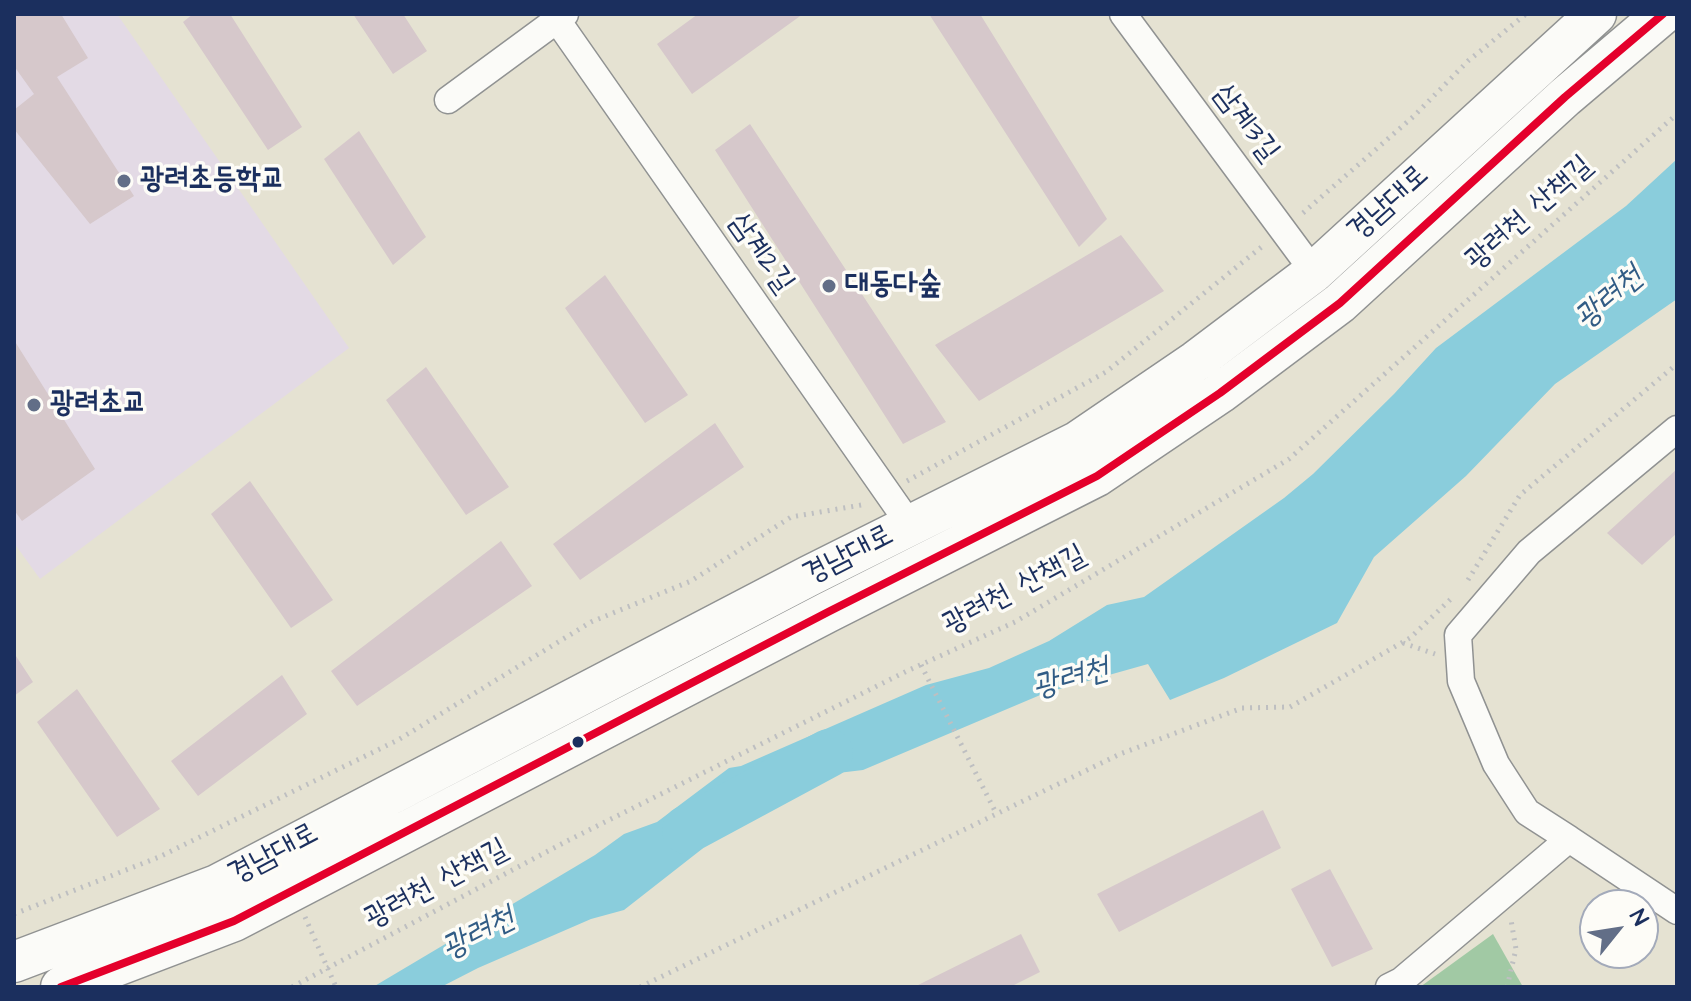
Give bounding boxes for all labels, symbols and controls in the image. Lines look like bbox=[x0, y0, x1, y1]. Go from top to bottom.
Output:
street label: 삼계3길 bbox=[1204, 78, 1286, 170]
street label: 광려천 산책길 bbox=[1459, 149, 1601, 279]
street label: 경남대로 bbox=[1341, 158, 1437, 250]
place label: 광려초등학교 bbox=[140, 163, 285, 199]
marker: 광려초등학교 bbox=[115, 172, 133, 190]
street label: 삼계2길 bbox=[720, 207, 800, 301]
water label: 광려천 bbox=[1568, 259, 1652, 339]
place label: 대동다숲 bbox=[845, 268, 942, 304]
marker: 대동다숲 bbox=[820, 277, 838, 295]
place label: 광려초교 bbox=[50, 387, 147, 423]
marker: 광려초교 bbox=[25, 396, 43, 414]
street label: 경남대로 bbox=[798, 518, 900, 594]
street label: 광려천 산책길 bbox=[937, 538, 1093, 644]
water label: 광려천 bbox=[1029, 651, 1113, 709]
unlabelled marker bbox=[570, 734, 586, 750]
street label: 경남대로 bbox=[223, 816, 325, 894]
street label: 광려천 산책길 bbox=[359, 832, 515, 938]
north arrow bbox=[1579, 889, 1659, 969]
water label: 광려천 bbox=[436, 900, 522, 970]
text: N bbox=[1622, 904, 1655, 931]

